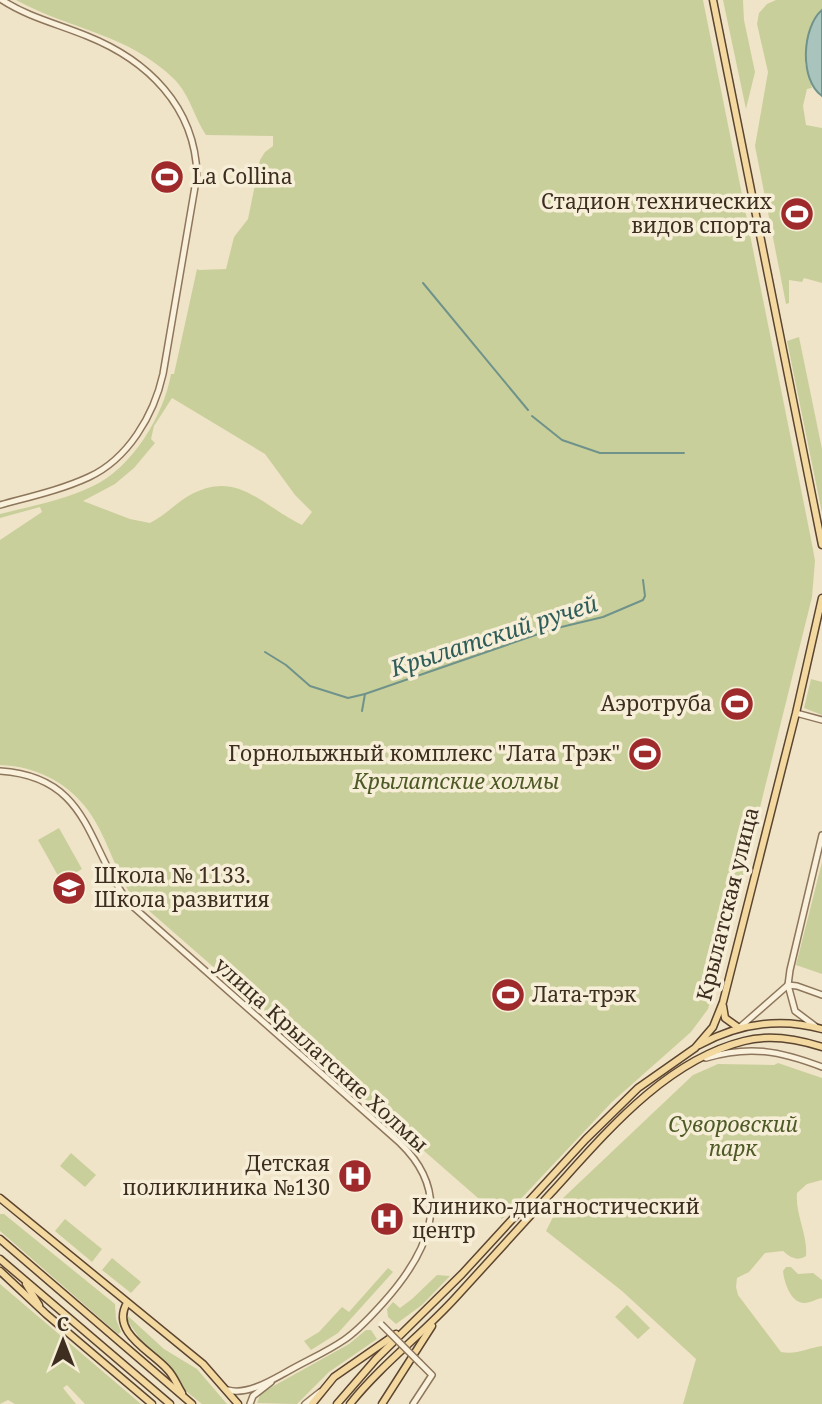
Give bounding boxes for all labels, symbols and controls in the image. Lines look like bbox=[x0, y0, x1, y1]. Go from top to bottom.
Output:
sports icon: La Collina bbox=[148, 158, 186, 196]
place label: La Collina bbox=[192, 162, 293, 190]
place label: Стадион технических видов спорта bbox=[541, 187, 773, 239]
sports icon: Стадион технических видов спорта bbox=[778, 195, 816, 233]
water label: Крылатский ручей bbox=[385, 586, 602, 684]
sports icon: Аэротруба bbox=[718, 685, 756, 723]
place label: Аэротруба bbox=[601, 689, 712, 717]
sports icon: Горнолыжный комплекс "Лата Трэк" bbox=[626, 735, 664, 773]
place label: Горнолыжный комплекс "Лата Трэк" bbox=[228, 739, 620, 767]
park label: Крылатские холмы bbox=[352, 767, 559, 795]
street label: Крылатская улица bbox=[689, 804, 765, 1003]
place label: Школа № 1133. Школа развития bbox=[94, 861, 270, 913]
school or university icon: Школа № 1133. Школа развития bbox=[50, 869, 88, 907]
street label: улица Крылатские Холмы bbox=[209, 951, 435, 1158]
sports icon: Лата-трэк bbox=[489, 976, 527, 1014]
place label: Лата-трэк bbox=[532, 980, 637, 1008]
park label: Суворовский парк bbox=[668, 1110, 799, 1162]
place label: Детская поликлиника №130 bbox=[123, 1149, 330, 1201]
hospital icon: Детская поликлиника №130 bbox=[336, 1157, 374, 1195]
place label: Клинико-диагностический центр bbox=[412, 1192, 700, 1244]
hospital icon: Клинико-диагностический центр bbox=[368, 1200, 406, 1238]
north arrow bbox=[28, 1306, 98, 1376]
text: С bbox=[57, 1311, 69, 1337]

